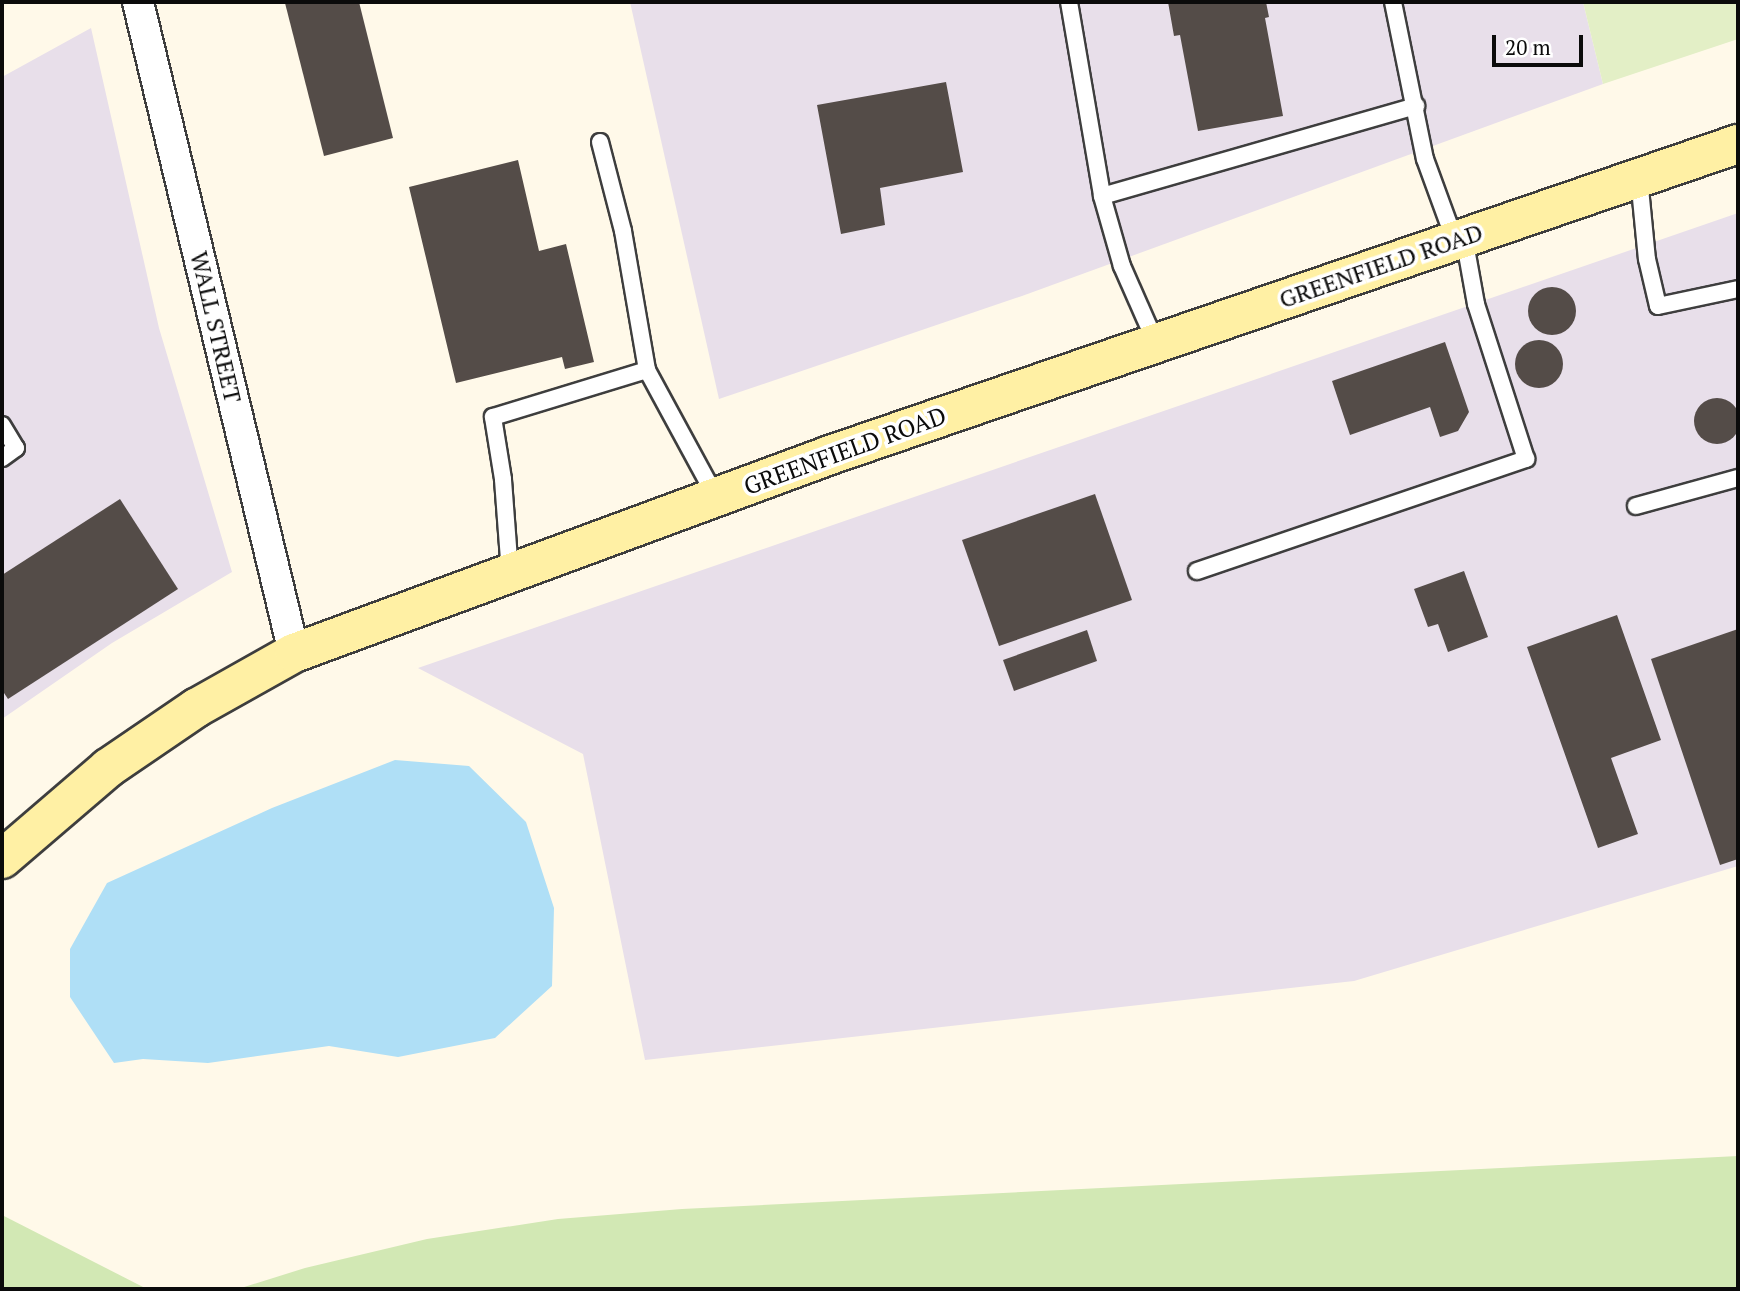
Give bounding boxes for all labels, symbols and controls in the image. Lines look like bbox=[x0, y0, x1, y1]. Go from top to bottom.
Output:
scale bar bbox=[1495, 21, 1586, 65]
text: 20 m bbox=[1505, 33, 1551, 61]
street label: GREENFIELD ROAD bbox=[1276, 218, 1486, 314]
street label: WALL STREET bbox=[185, 248, 247, 406]
street label: GREENFIELD ROAD bbox=[740, 401, 950, 501]

